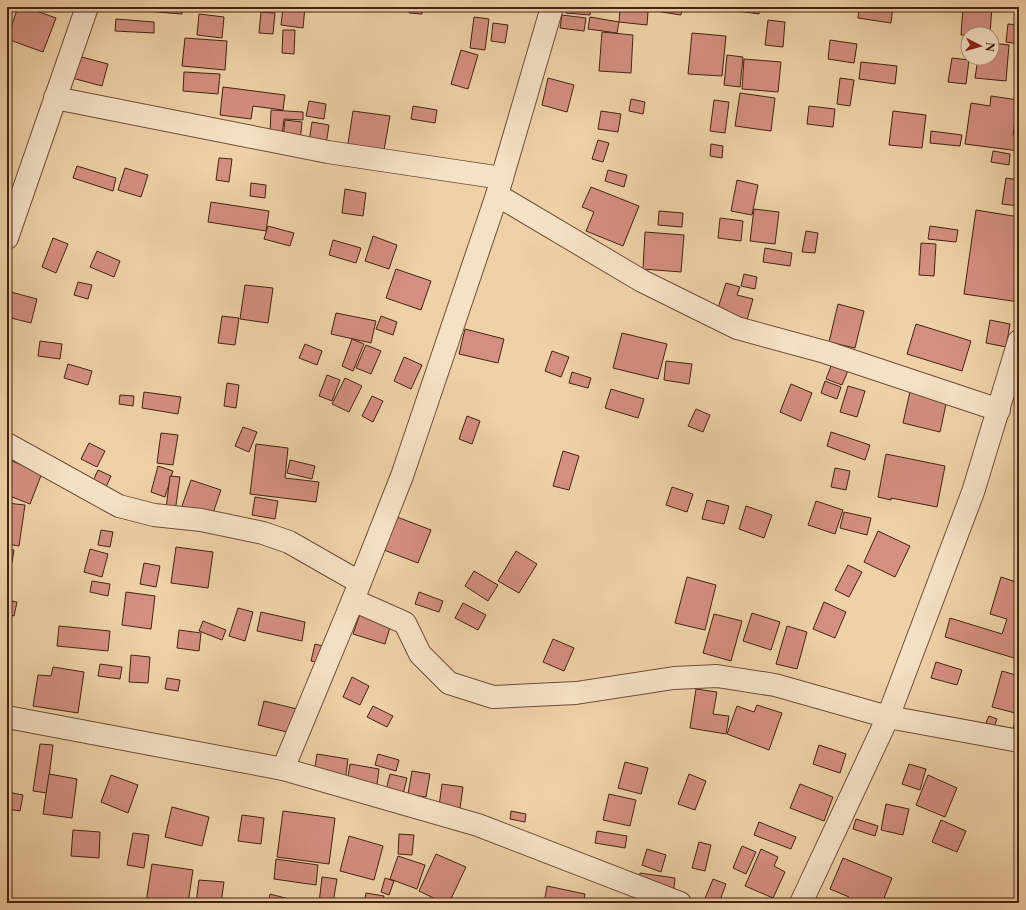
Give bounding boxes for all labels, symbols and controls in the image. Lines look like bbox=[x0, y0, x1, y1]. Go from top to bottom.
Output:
north arrow bbox=[960, 26, 1000, 66]
text: N bbox=[982, 42, 997, 53]

